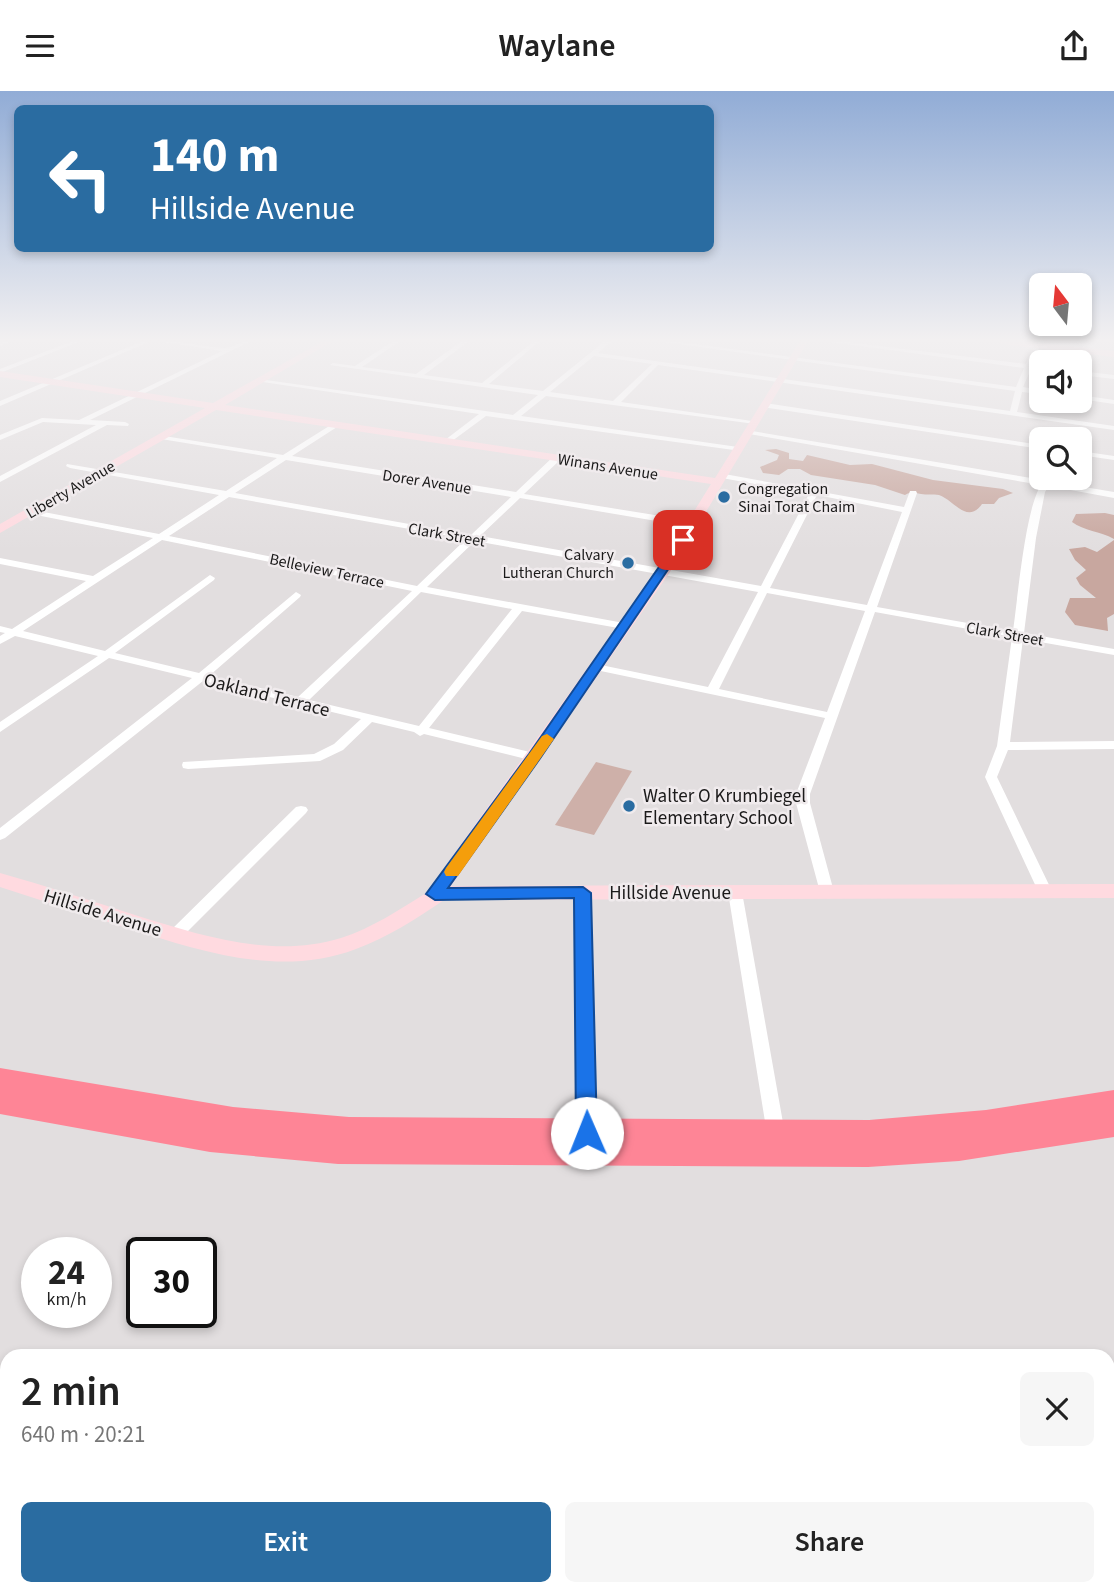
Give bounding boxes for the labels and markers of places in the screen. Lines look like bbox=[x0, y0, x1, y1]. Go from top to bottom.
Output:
place label: Congregation Sinai Torat Chaim bbox=[738, 478, 855, 518]
marker: Congregation Sinai Torat Chaim bbox=[716, 489, 732, 505]
pin bbox=[653, 510, 713, 570]
place label: Calvary Lutheran Church bbox=[503, 544, 615, 584]
marker: Calvary Lutheran Church bbox=[620, 555, 636, 571]
place label: Walter O Krumbiegel Elementary School bbox=[643, 783, 806, 832]
marker: Walter O Krumbiegel Elementary School bbox=[621, 798, 637, 814]

